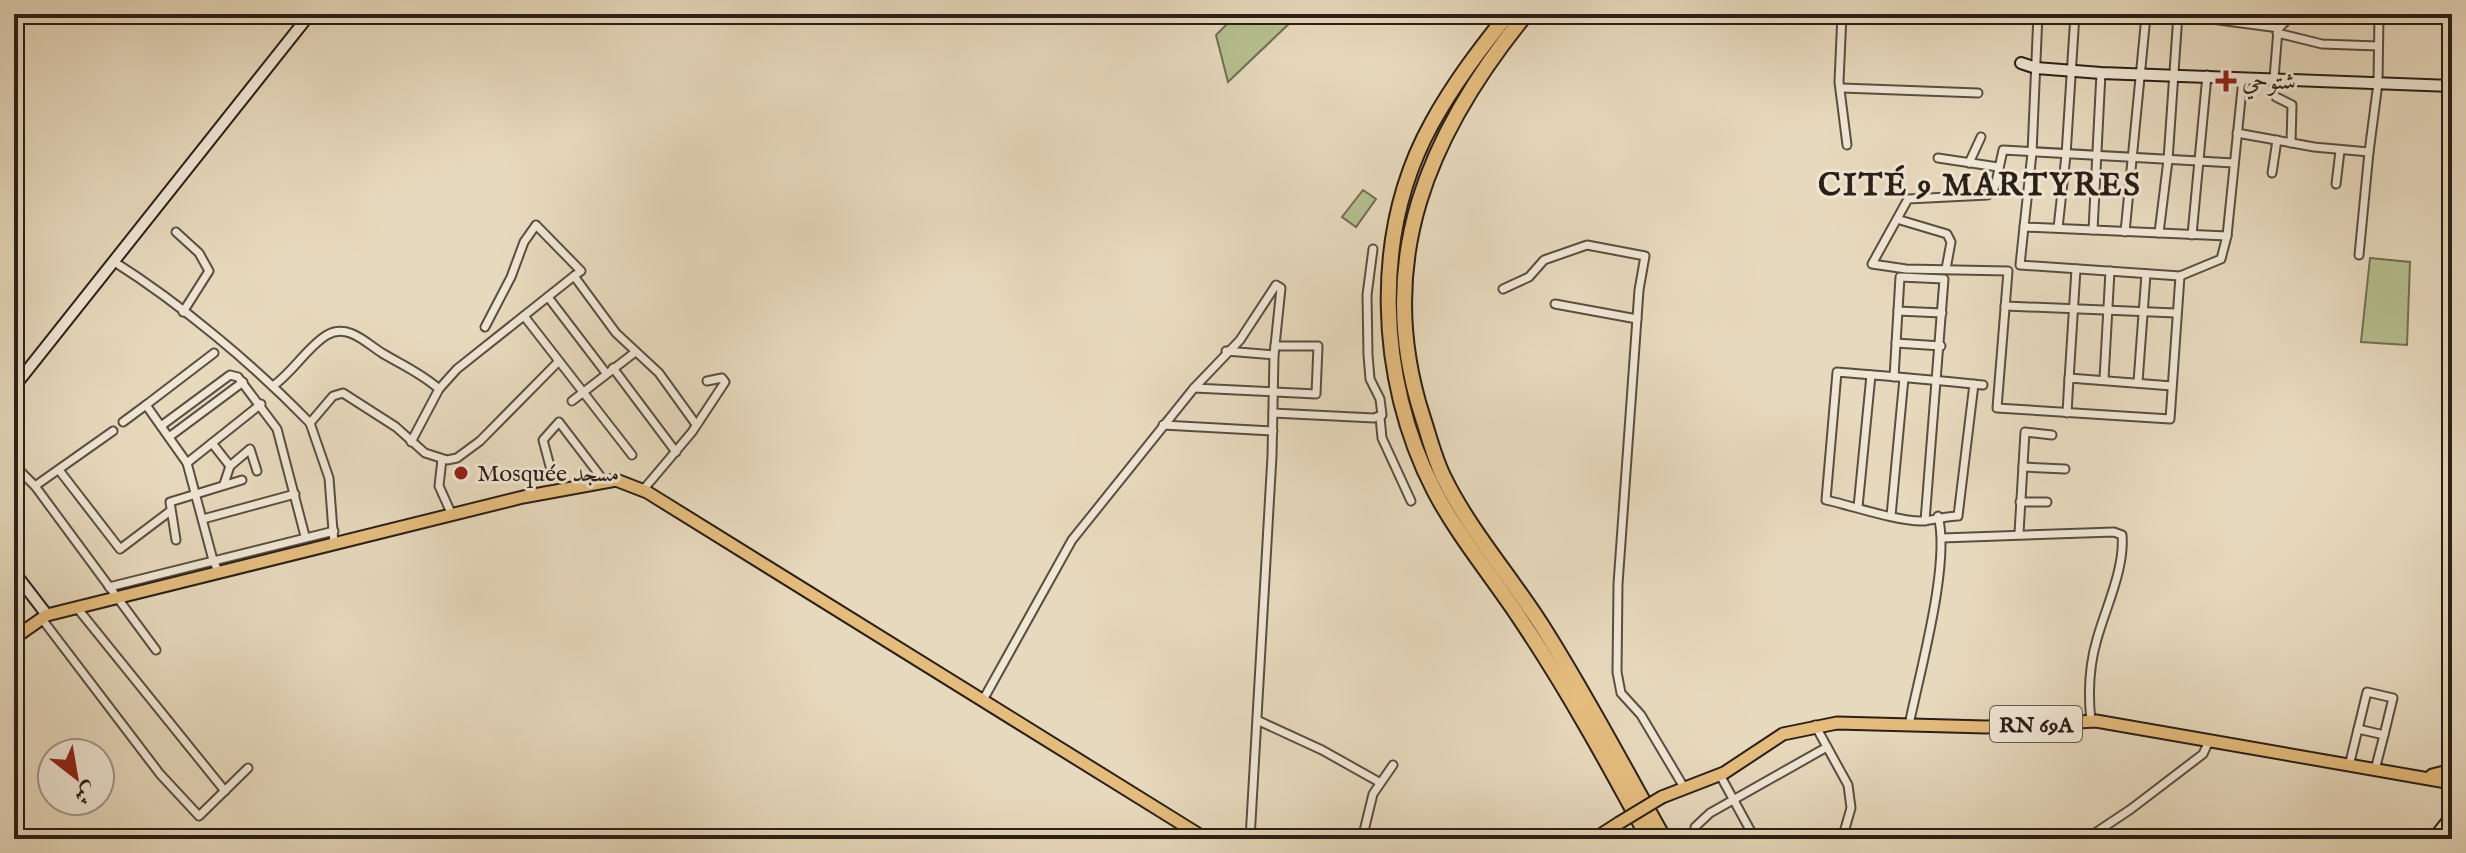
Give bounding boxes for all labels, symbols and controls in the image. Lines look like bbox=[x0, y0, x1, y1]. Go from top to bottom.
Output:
place label: شتوحي bbox=[2242, 67, 2296, 100]
marker: شتوحي bbox=[2217, 72, 2235, 90]
district label: CITÉ 9 MARTYRES bbox=[1818, 164, 2142, 207]
place label: Mosquée مسجد bbox=[477, 459, 619, 490]
marker: Mosquée مسجد bbox=[452, 464, 470, 482]
road number: RN 69A bbox=[1990, 706, 2082, 742]
north arrow bbox=[36, 737, 116, 817]
text: ش bbox=[69, 775, 102, 810]

